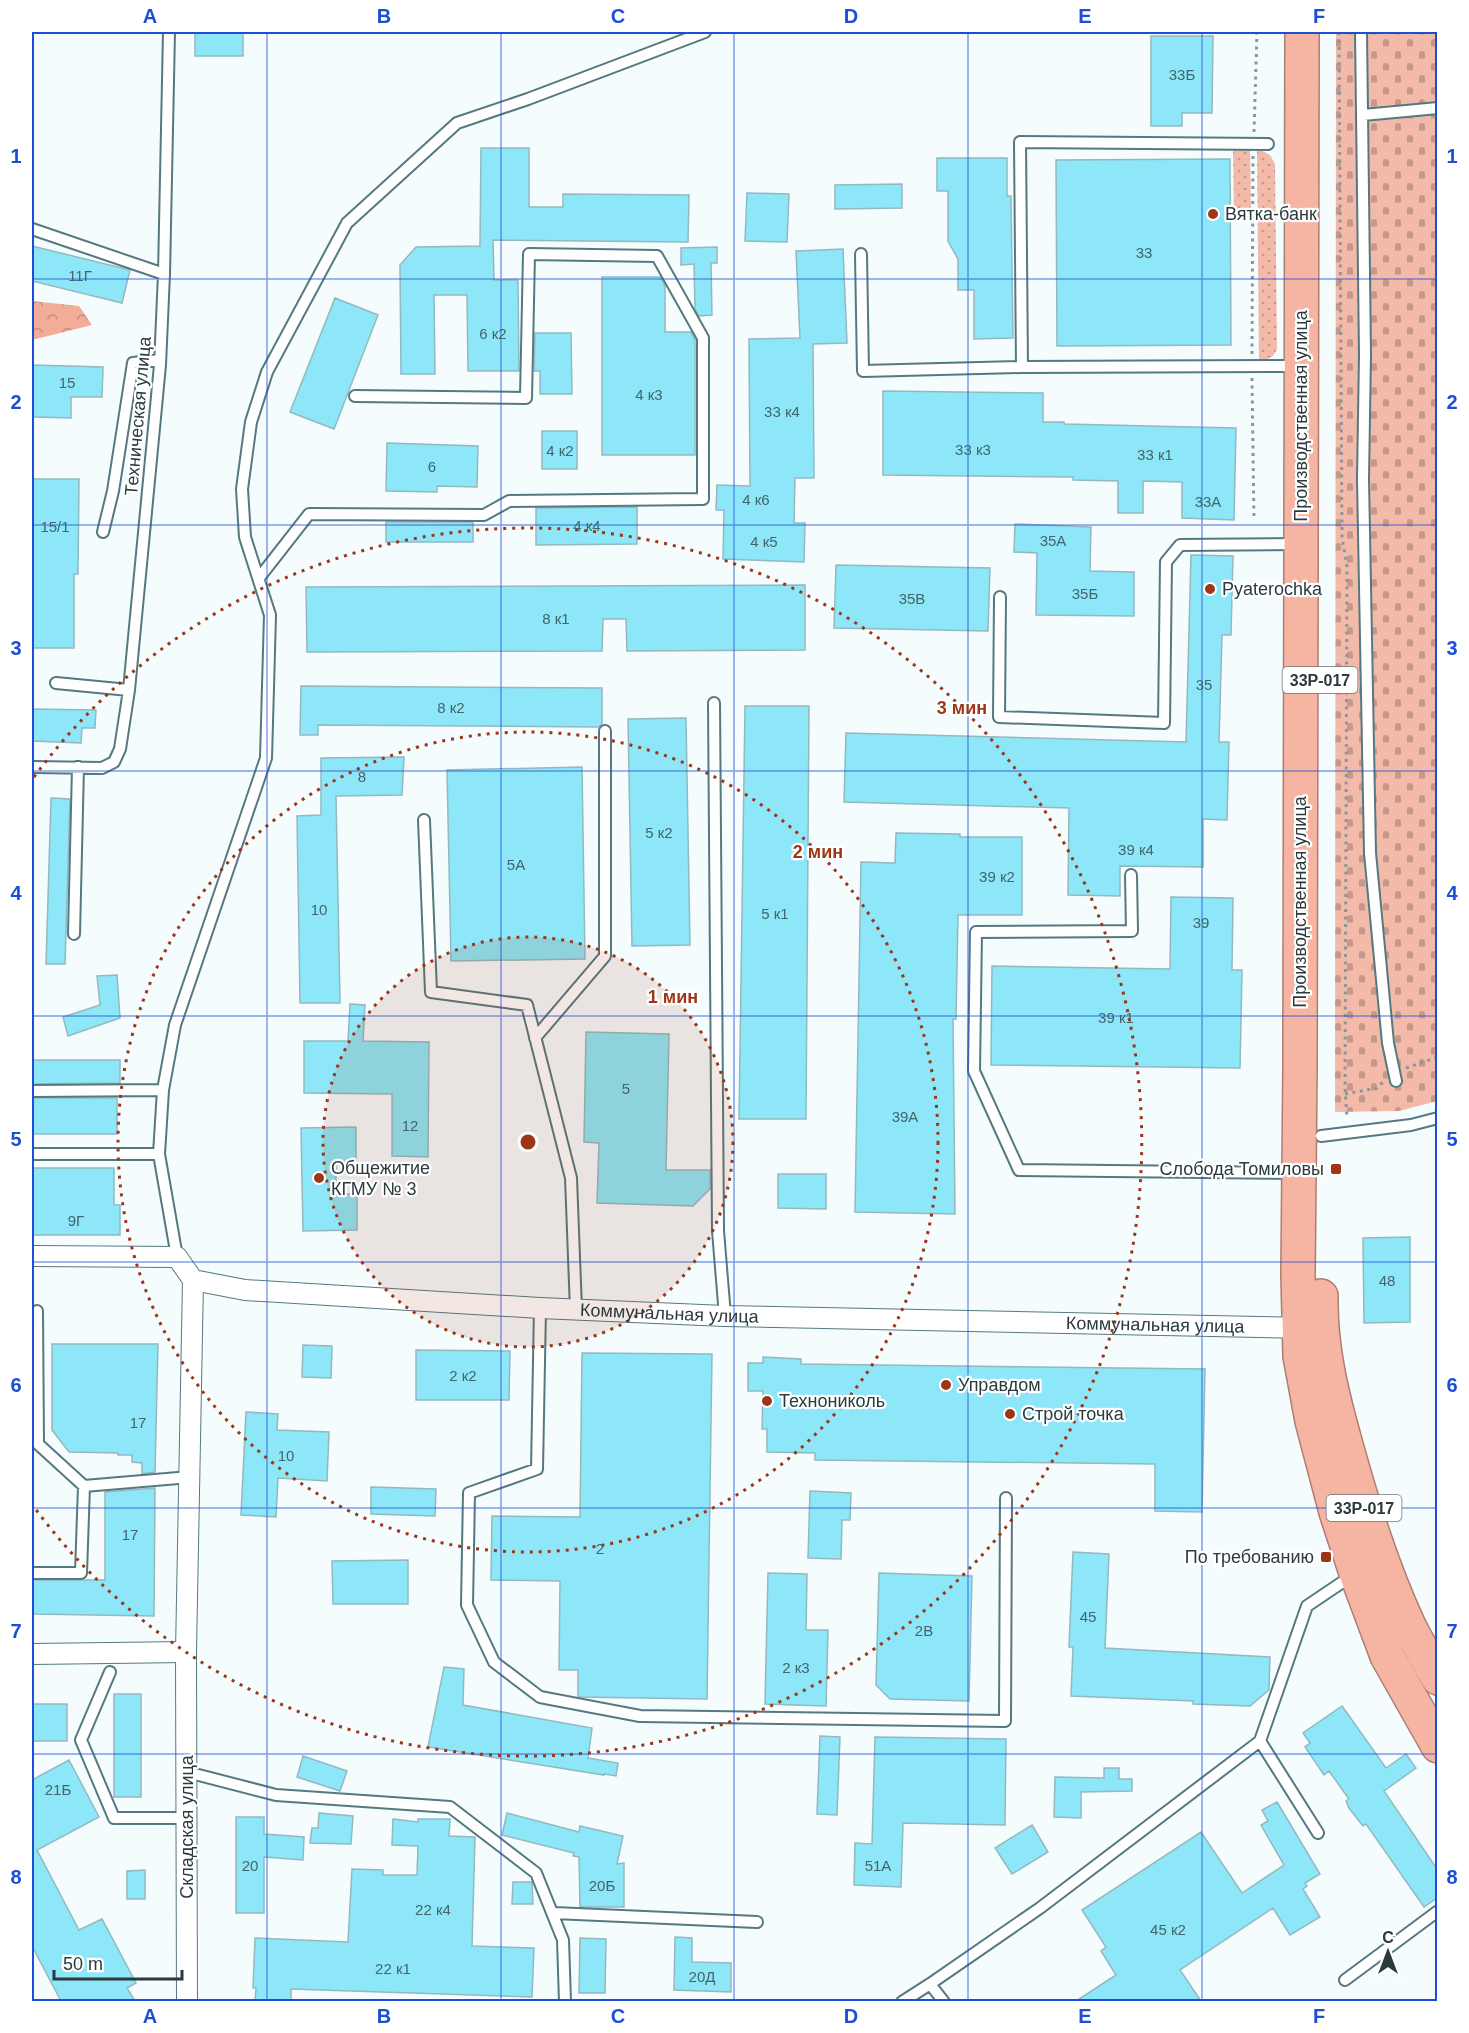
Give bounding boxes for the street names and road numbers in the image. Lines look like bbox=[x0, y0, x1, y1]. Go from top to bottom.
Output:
street label: Производственная улица bbox=[1291, 309, 1311, 522]
street label: Техническая улица bbox=[121, 335, 155, 496]
road number: 33Р-017 bbox=[1282, 667, 1358, 693]
street label: Производственная улица bbox=[1290, 795, 1310, 1008]
street label: Коммунальная улица bbox=[580, 1300, 760, 1327]
street label: Коммунальная улица bbox=[1066, 1313, 1246, 1337]
road number: 33Р-017 bbox=[1326, 1495, 1402, 1521]
street label: Складская улица bbox=[177, 1754, 197, 1899]

